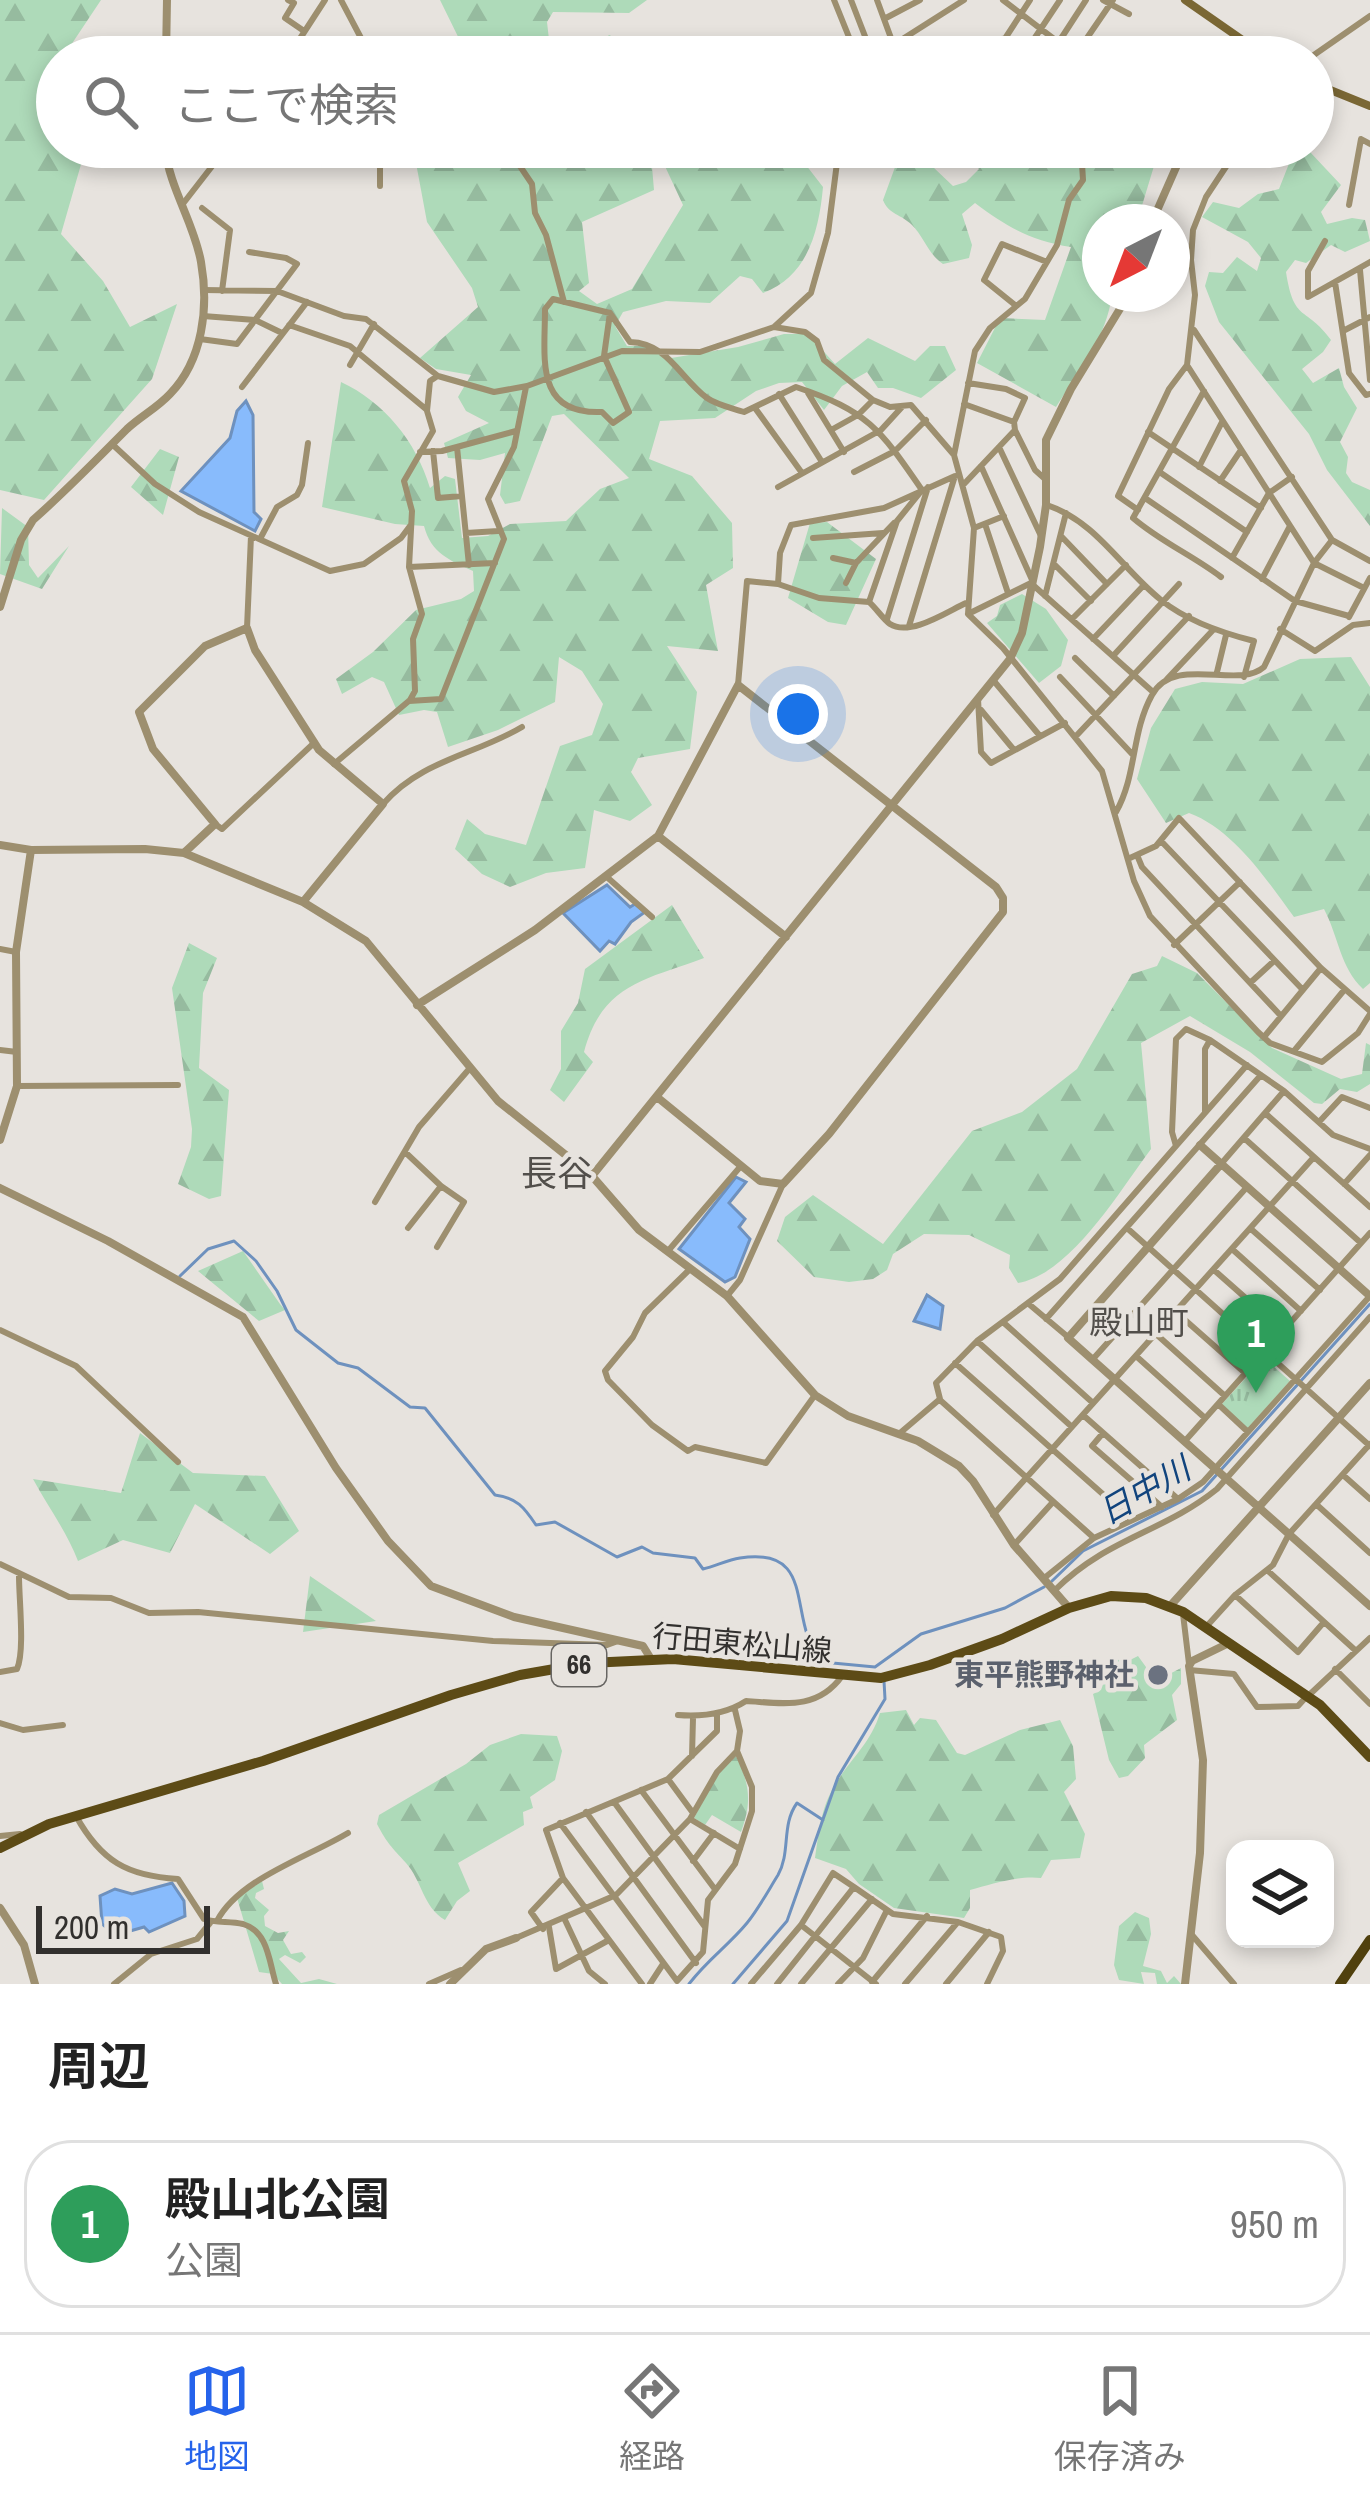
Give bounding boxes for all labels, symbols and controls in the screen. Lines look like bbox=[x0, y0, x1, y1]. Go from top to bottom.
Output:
search box bbox=[36, 36, 1334, 168]
icon: search bbox=[78, 69, 144, 135]
text: ここで検索 bbox=[174, 74, 399, 135]
north arrow bbox=[1082, 204, 1190, 312]
your location bbox=[768, 684, 828, 744]
district label: 長谷 bbox=[521, 1149, 593, 1197]
pin: 1 bbox=[1217, 1294, 1295, 1393]
district label: 殿山町 bbox=[1090, 1300, 1189, 1344]
water label: 日中川 bbox=[1090, 1445, 1200, 1534]
street label: 行田東松山線 bbox=[651, 1615, 833, 1671]
road number: 66 bbox=[552, 1644, 606, 1686]
place label: 東平熊野神社 bbox=[954, 1654, 1134, 1694]
marker: 東平熊野神社 bbox=[1145, 1662, 1171, 1688]
map controls bbox=[1226, 1840, 1334, 1948]
button: layers bbox=[1226, 1840, 1334, 1948]
scale bar bbox=[36, 1900, 210, 1953]
text: 200 m bbox=[54, 1905, 129, 1949]
text: 周辺 bbox=[48, 2031, 150, 2100]
text: 殿山北公園 bbox=[165, 2168, 390, 2229]
text: 1 bbox=[81, 2198, 99, 2250]
text: 950 m bbox=[1230, 2198, 1319, 2250]
text: 公園 bbox=[165, 2234, 243, 2286]
tab: 地図 bbox=[184, 2358, 250, 2478]
tab: 経路 bbox=[619, 2358, 685, 2478]
tab: 保存済み bbox=[1054, 2358, 1186, 2478]

